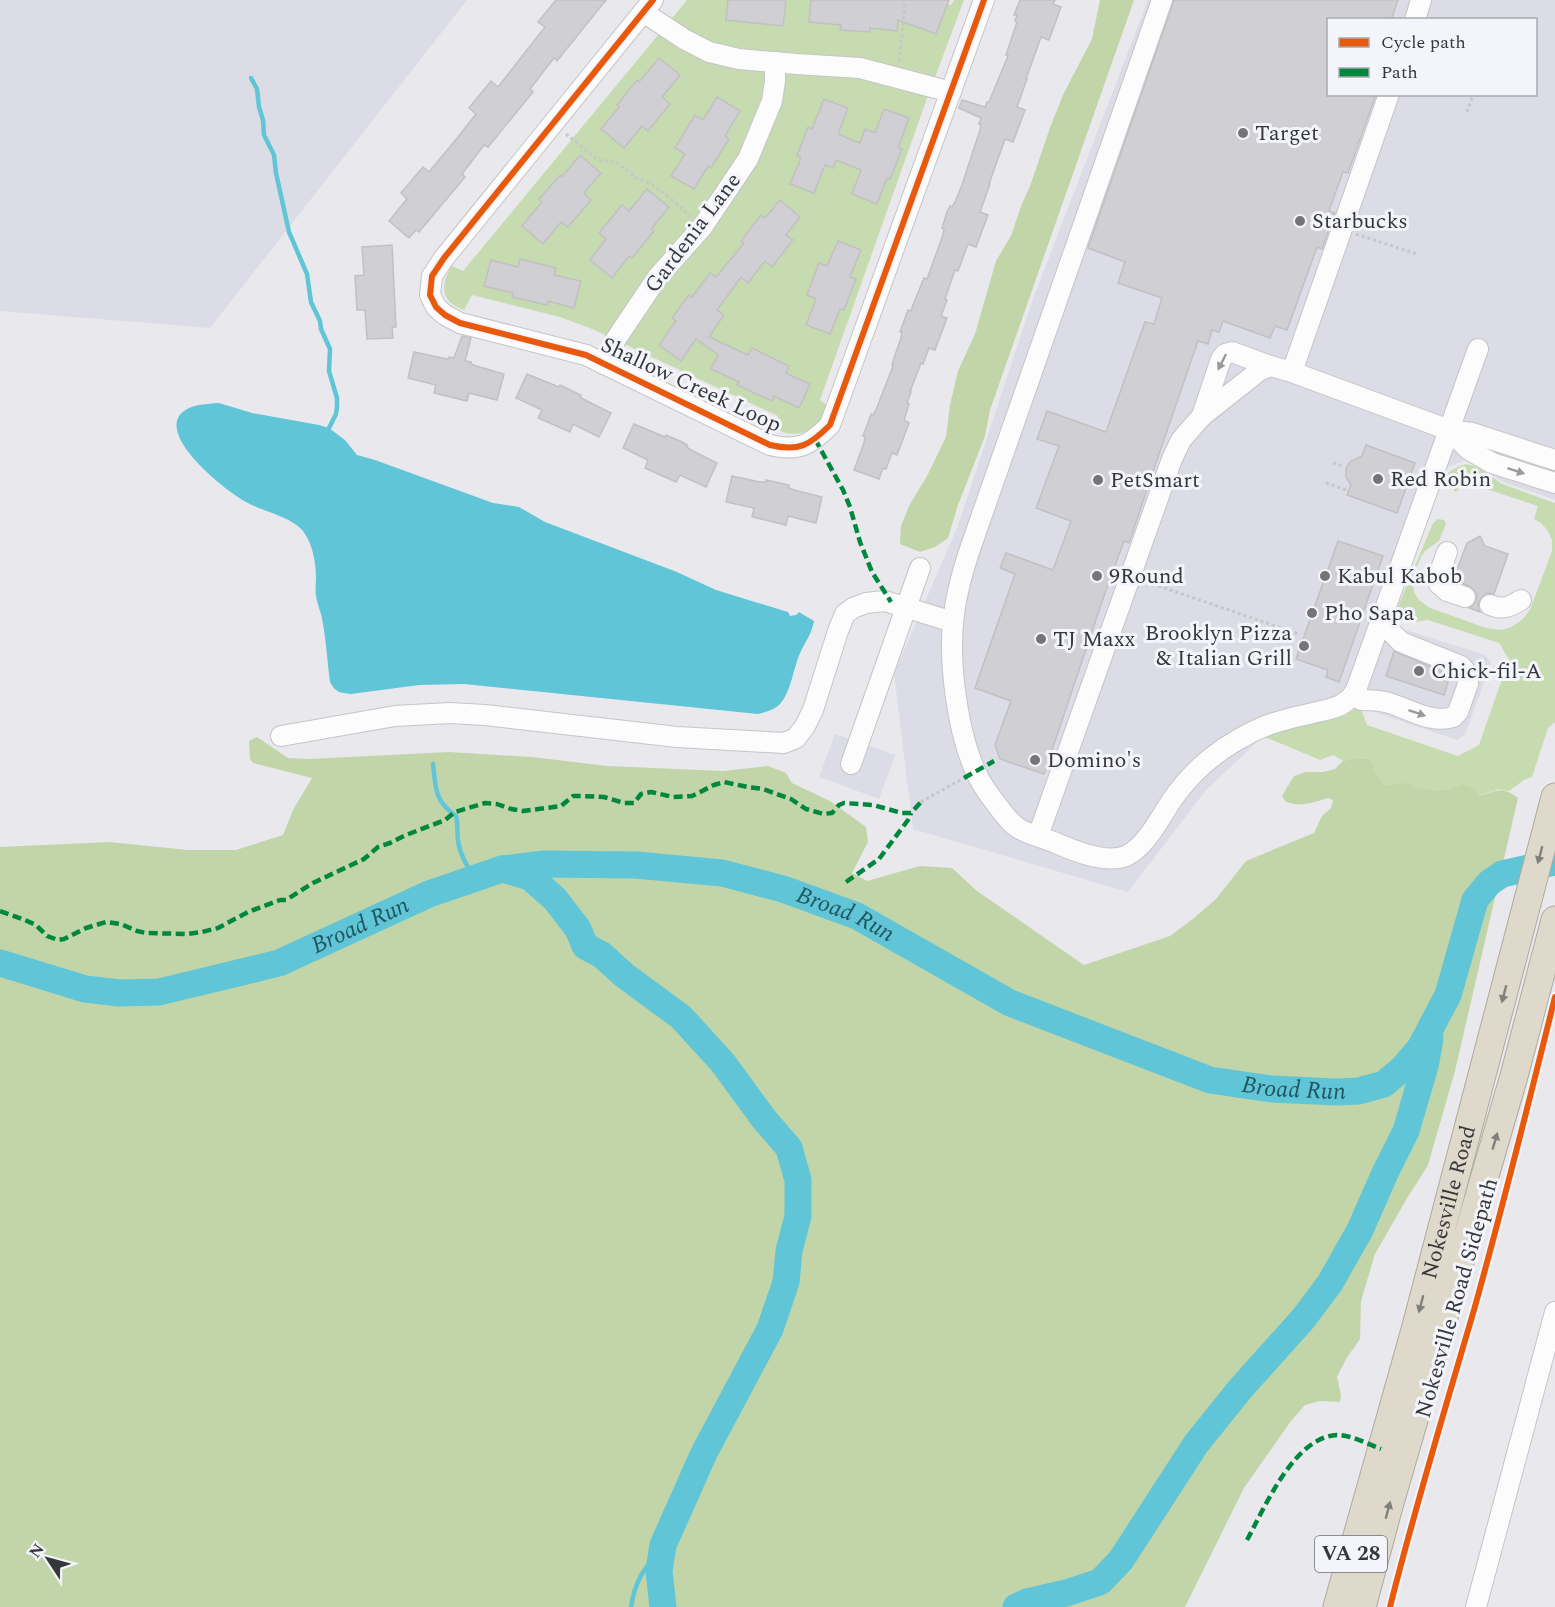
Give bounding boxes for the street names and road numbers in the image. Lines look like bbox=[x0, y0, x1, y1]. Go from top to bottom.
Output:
street label: Gardenia Lane bbox=[637, 166, 749, 300]
street label: Shallow Creek Loop bbox=[595, 329, 787, 441]
street label: Nokesville Road bbox=[1413, 1122, 1485, 1283]
street label: Nokesville Road Sidepath bbox=[1407, 1174, 1507, 1422]
road number: VA 28 bbox=[1315, 1536, 1387, 1572]

